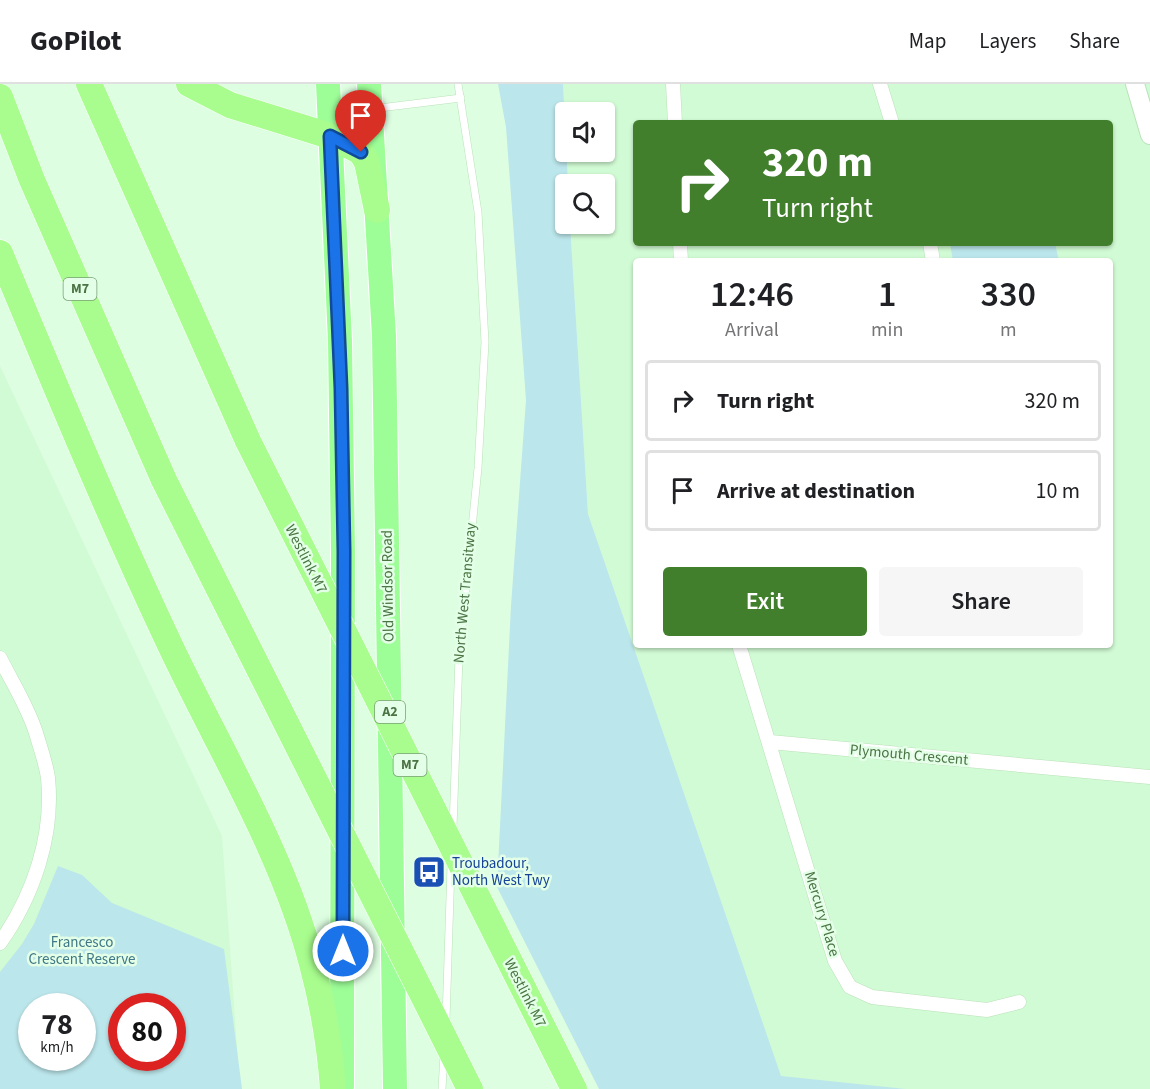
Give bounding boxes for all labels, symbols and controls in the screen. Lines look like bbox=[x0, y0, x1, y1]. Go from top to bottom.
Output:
text: GoPilot bbox=[30, 21, 121, 61]
text: Map bbox=[909, 26, 946, 56]
text: Layers bbox=[979, 26, 1036, 56]
text: Share bbox=[1069, 26, 1120, 56]
pin bbox=[335, 90, 386, 152]
icon: arrive bbox=[344, 99, 377, 132]
map controls bbox=[555, 102, 615, 234]
button: sound bbox=[555, 102, 615, 162]
text: 320 m bbox=[762, 133, 873, 193]
icon: right bbox=[663, 144, 741, 222]
button: search bbox=[555, 174, 615, 234]
text: Turn right bbox=[762, 189, 873, 228]
text: 12:46 bbox=[710, 269, 794, 320]
text: 1 bbox=[878, 269, 896, 320]
text: 330 bbox=[980, 269, 1036, 320]
road number: M7 bbox=[64, 278, 97, 300]
text: Arrival bbox=[725, 316, 779, 344]
text: min bbox=[871, 316, 903, 344]
text: m bbox=[1000, 316, 1016, 344]
icon: right bbox=[666, 384, 699, 417]
text: Turn right bbox=[717, 385, 814, 417]
text: 320 m bbox=[1025, 385, 1080, 417]
icon: arrive bbox=[666, 474, 699, 507]
text: Arrive at destination bbox=[717, 475, 915, 507]
text: 10 m bbox=[1035, 475, 1080, 507]
street label: Westlink M7 bbox=[280, 521, 332, 597]
street label: North West Transitway bbox=[448, 522, 482, 664]
street label: Old Windsor Road bbox=[377, 530, 399, 642]
button: Exit bbox=[663, 567, 867, 636]
button: Share bbox=[879, 567, 1083, 636]
road number: A2 bbox=[375, 701, 405, 723]
street label: Plymouth Crescent bbox=[849, 739, 969, 771]
road number: M7 bbox=[394, 754, 426, 776]
place label: Troubadour, North West Twy bbox=[452, 853, 550, 891]
bus stop icon: Troubadour, North West Twy bbox=[411, 854, 447, 890]
street label: Mercury Place bbox=[799, 869, 845, 959]
position arrow bbox=[311, 919, 375, 983]
park label: Francesco Crescent Reserve bbox=[28, 932, 136, 970]
street label: Westlink M7 bbox=[499, 955, 551, 1031]
speed limit sign: 80 bbox=[108, 993, 186, 1071]
text: 78 bbox=[41, 1003, 73, 1046]
text: km/h bbox=[40, 1037, 74, 1058]

